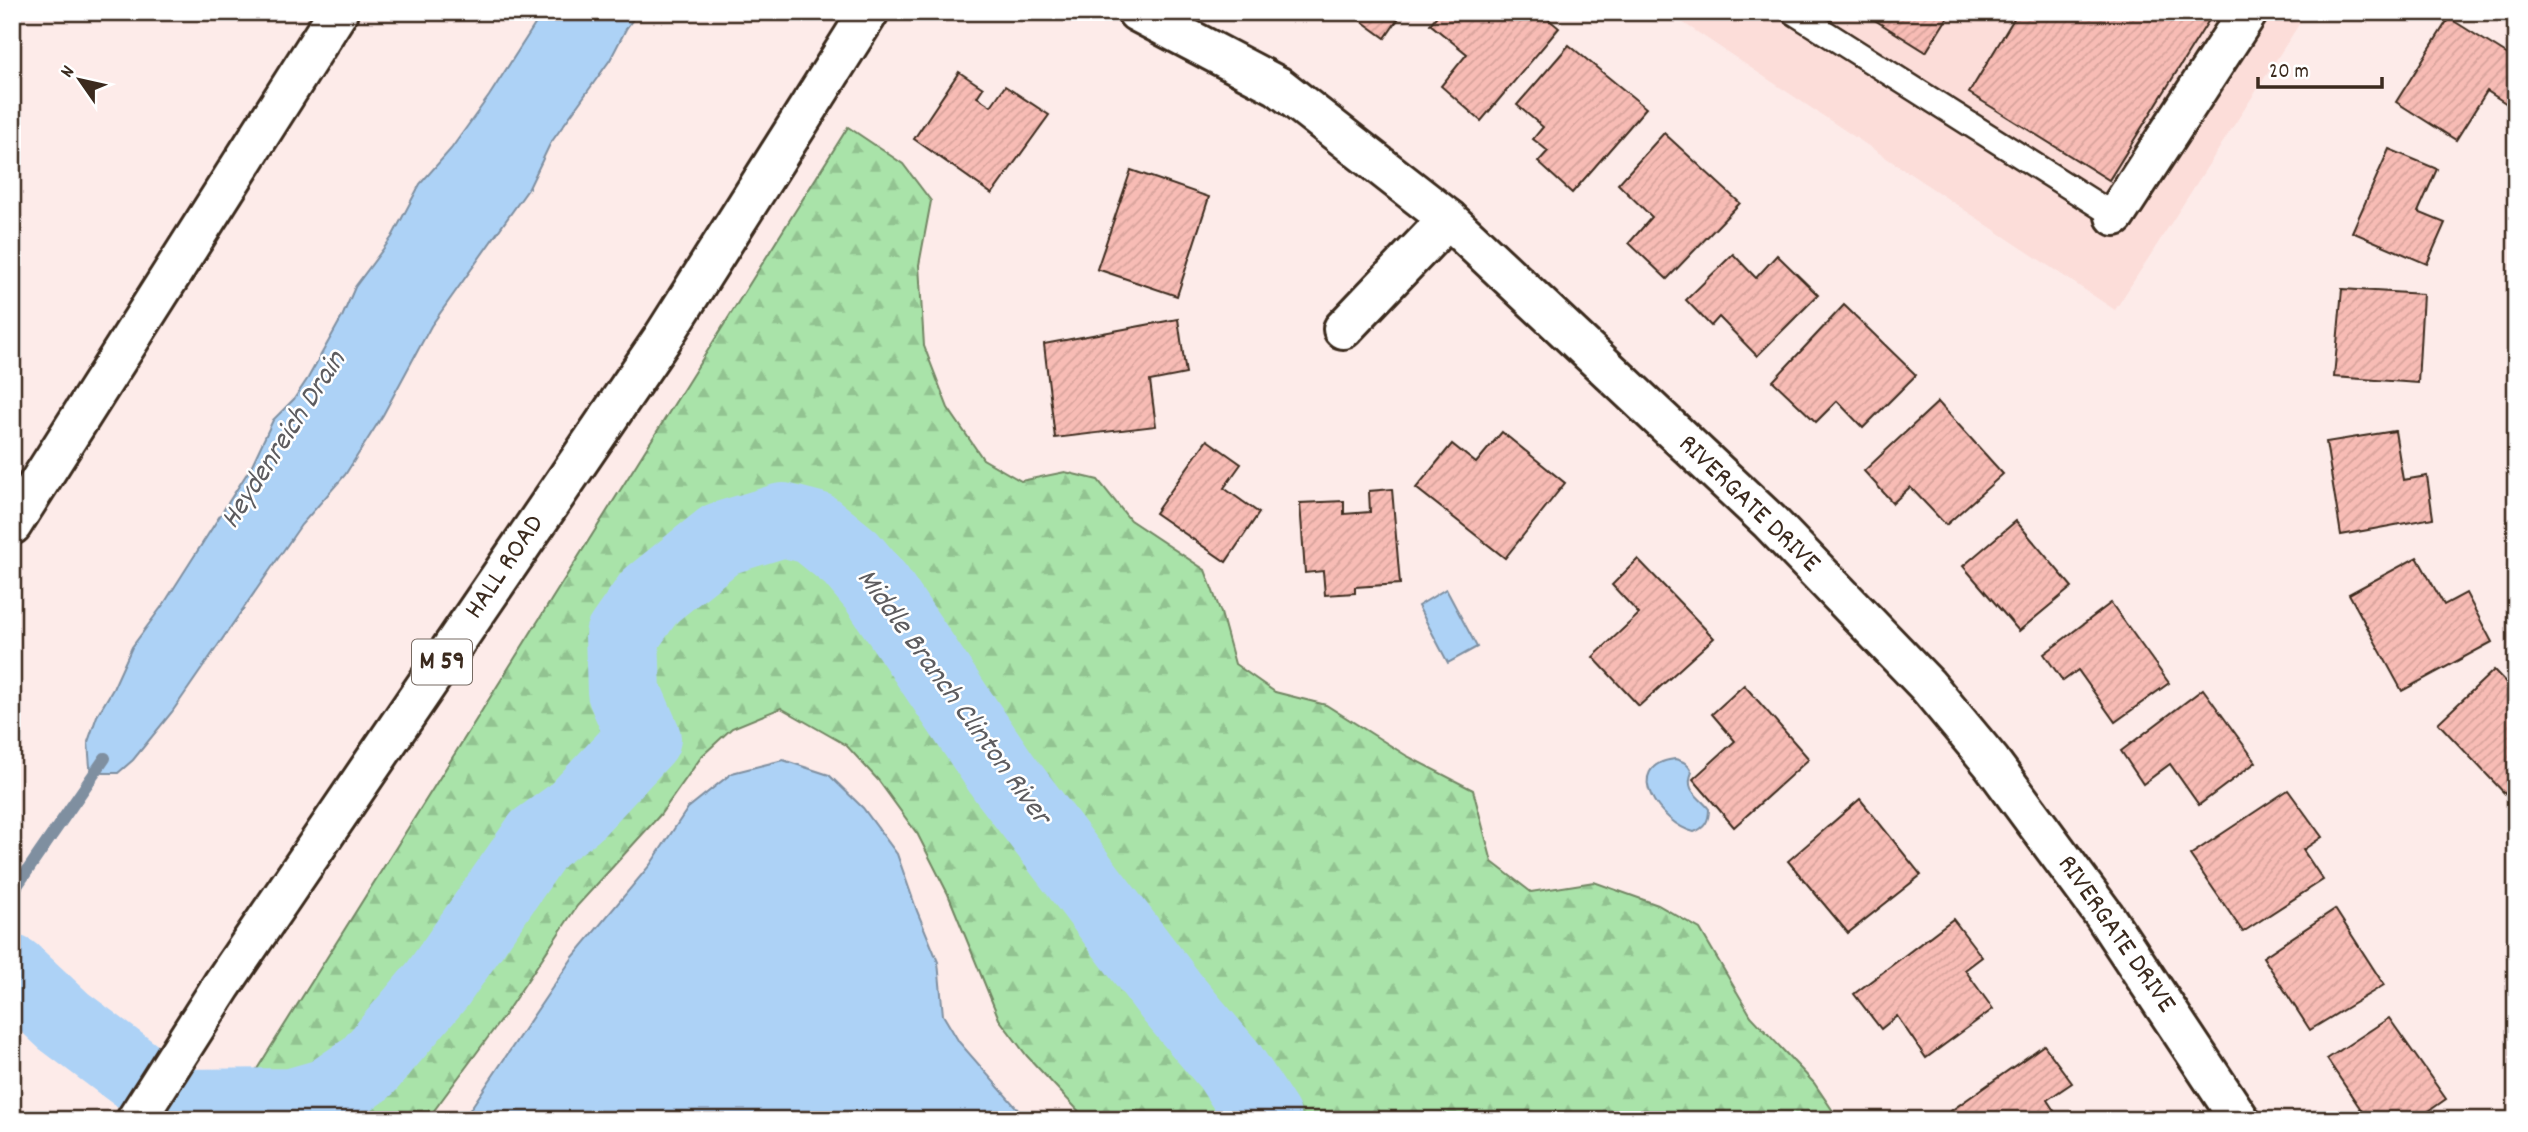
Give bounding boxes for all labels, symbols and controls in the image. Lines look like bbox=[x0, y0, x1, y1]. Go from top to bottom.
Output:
north arrow bbox=[46, 46, 116, 116]
scale bar bbox=[2258, 46, 2383, 90]
text: 20 m bbox=[2269, 58, 2309, 88]
text: N bbox=[55, 61, 83, 84]
water label: Heydenreich Drain bbox=[211, 343, 359, 538]
street label: RIVERGATE DRIVE bbox=[1668, 426, 1829, 584]
street label: HALL ROAD bbox=[456, 508, 556, 628]
water label: Middle Branch Clinton River bbox=[844, 561, 1062, 837]
road number: M 59 bbox=[412, 640, 472, 684]
street label: RIVERGATE DRIVE bbox=[2046, 848, 2185, 1022]

